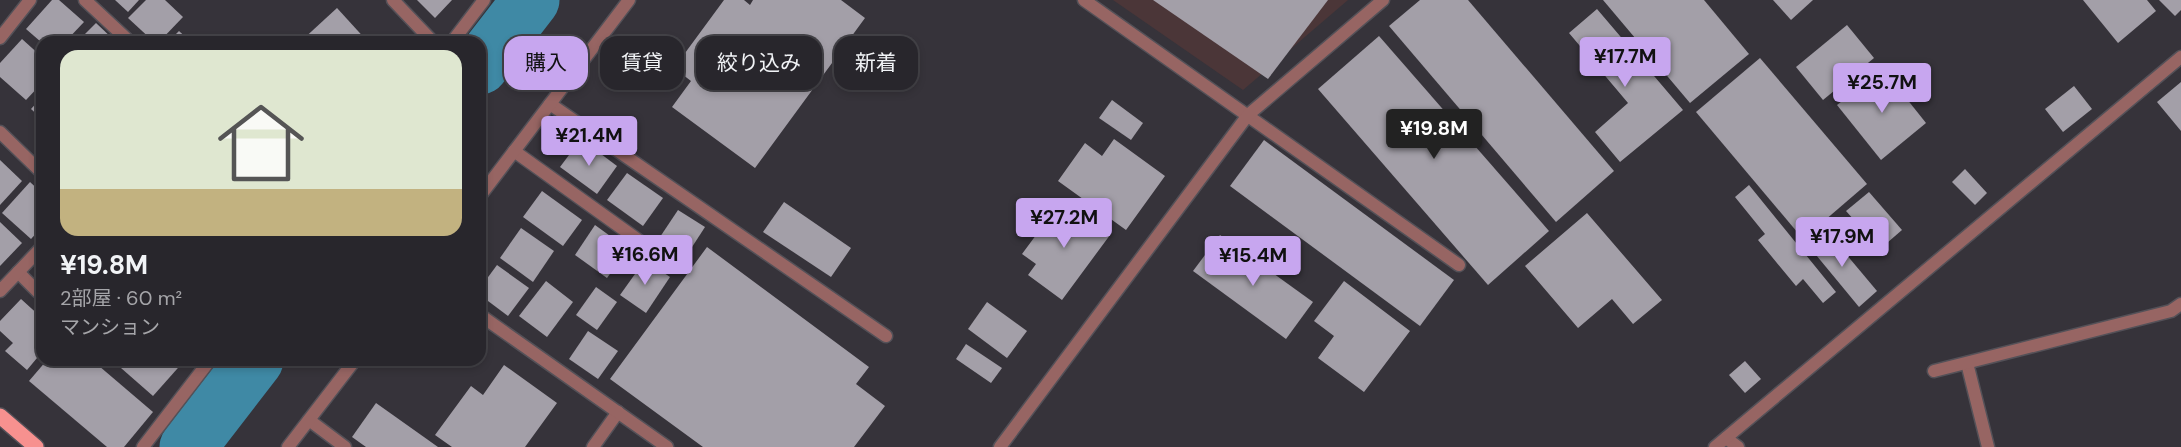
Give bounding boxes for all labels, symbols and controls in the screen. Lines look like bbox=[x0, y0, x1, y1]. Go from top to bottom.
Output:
chip: 購入 bbox=[504, 36, 588, 90]
chip: 賃貸 bbox=[600, 36, 684, 90]
chip: 絞り込み bbox=[696, 36, 822, 90]
chip: 新着 bbox=[834, 36, 918, 90]
pin: ¥17.7M bbox=[1576, 37, 1674, 88]
text: ¥17.7M bbox=[1594, 43, 1656, 69]
pin: ¥25.7M bbox=[1833, 63, 1931, 114]
text: ¥25.7M bbox=[1847, 69, 1917, 95]
icon: home bbox=[207, 89, 315, 197]
pin: ¥19.8M bbox=[1385, 109, 1483, 160]
text: ¥19.8M bbox=[1400, 115, 1468, 141]
pin: ¥21.4M bbox=[540, 116, 638, 167]
text: ¥21.4M bbox=[555, 122, 623, 148]
pin: ¥27.2M bbox=[1015, 198, 1113, 249]
text: ¥27.2M bbox=[1030, 204, 1098, 230]
pin: ¥17.9M bbox=[1793, 217, 1891, 268]
text: ¥17.9M bbox=[1810, 223, 1874, 249]
pin: ¥16.6M bbox=[596, 235, 694, 286]
pin: ¥15.4M bbox=[1204, 236, 1302, 287]
text: ¥16.6M bbox=[611, 241, 679, 267]
text: ¥15.4M bbox=[1219, 242, 1287, 268]
text: ¥19.8M bbox=[60, 248, 148, 282]
text: 2部屋 · 60 m² bbox=[60, 285, 182, 311]
text: マンション bbox=[60, 314, 160, 340]

